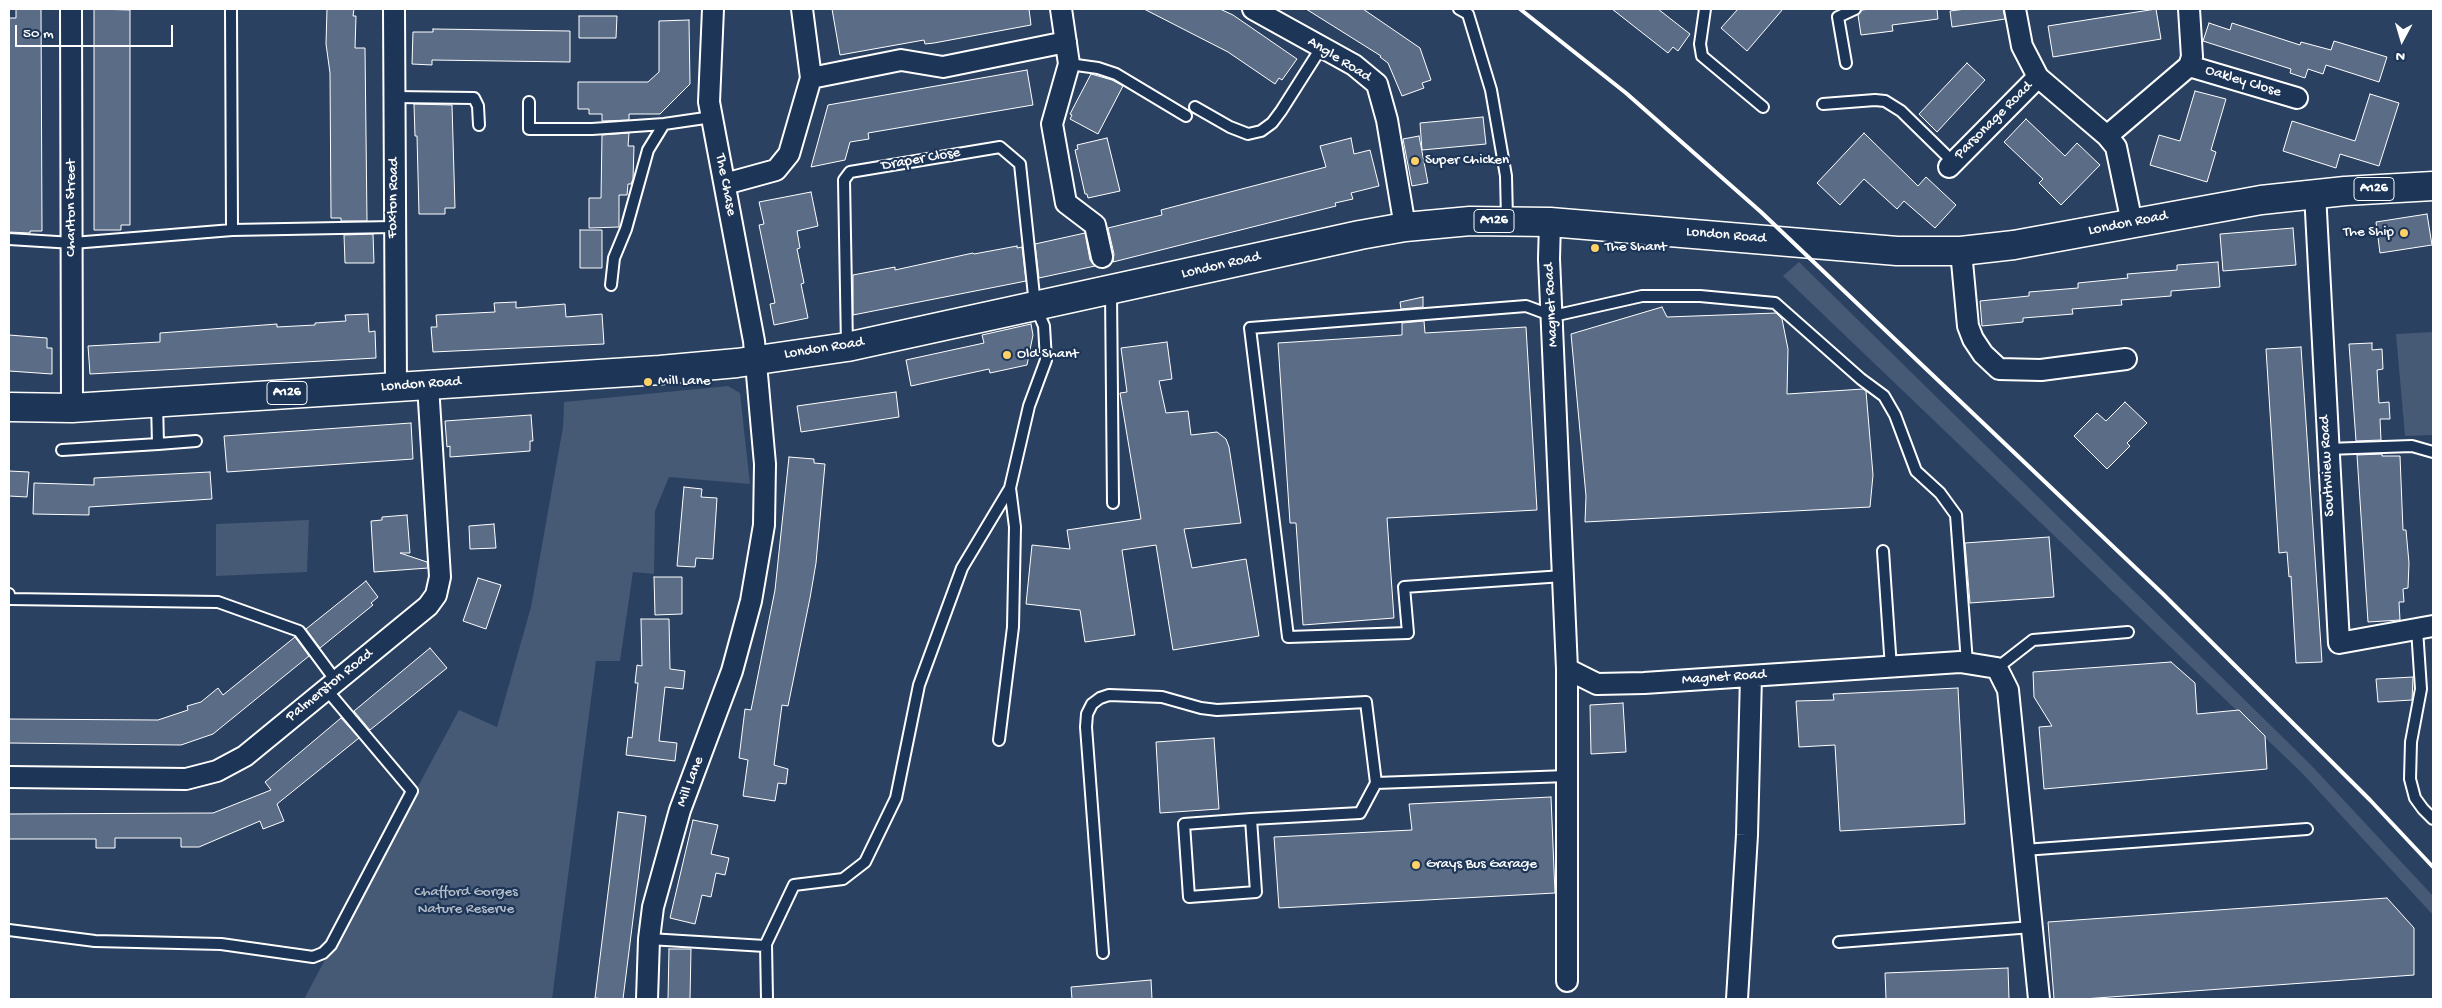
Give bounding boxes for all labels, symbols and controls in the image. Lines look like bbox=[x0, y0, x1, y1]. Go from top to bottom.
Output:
scale bar bbox=[18, 15, 175, 47]
north arrow bbox=[2377, 15, 2427, 65]
text: 50 m bbox=[23, 25, 54, 43]
street label: Angle Road bbox=[1304, 33, 1374, 87]
text: N bbox=[2395, 46, 2406, 64]
street label: Oakley Close bbox=[2203, 62, 2283, 102]
street label: Parsonage Road bbox=[1951, 78, 2037, 164]
street label: Draper Close bbox=[880, 144, 962, 176]
street label: The Chase bbox=[710, 152, 740, 218]
place label: Super Chicken bbox=[1425, 152, 1509, 170]
marker: Super Chicken bbox=[1409, 155, 1421, 167]
street label: Foxton Road bbox=[384, 157, 404, 239]
street label: Charlton Street bbox=[63, 159, 81, 257]
road number: A126 bbox=[2354, 178, 2394, 200]
street label: London Road bbox=[2087, 207, 2169, 241]
road number: A126 bbox=[1474, 210, 1514, 232]
street label: London Road bbox=[1685, 224, 1767, 248]
place label: The Ship bbox=[2343, 224, 2394, 242]
marker: The Ship bbox=[2398, 227, 2410, 239]
place label: The Shant bbox=[1605, 239, 1667, 257]
marker: The Shant bbox=[1589, 242, 1601, 254]
street label: London Road bbox=[1180, 248, 1262, 284]
street label: Magnet Road bbox=[1541, 262, 1563, 348]
street label: London Road bbox=[783, 334, 865, 364]
place label: Old Shant bbox=[1017, 346, 1078, 364]
marker: Old Shant bbox=[1001, 349, 1013, 361]
street label: London Road bbox=[380, 373, 462, 397]
place label: Mill Lane bbox=[658, 373, 711, 391]
marker: Mill Lane bbox=[642, 376, 654, 388]
road number: A126 bbox=[267, 382, 307, 404]
street label: Southview Road bbox=[2316, 415, 2340, 517]
street label: Palmerston Road bbox=[283, 646, 377, 726]
street label: Magnet Road bbox=[1681, 666, 1767, 690]
street label: Mill Lane bbox=[673, 754, 709, 810]
place label: Grays Bus Garage bbox=[1426, 856, 1537, 874]
marker: Grays Bus Garage bbox=[1410, 859, 1422, 871]
park label: Chafford Gorges Nature Reserve bbox=[414, 884, 518, 919]

